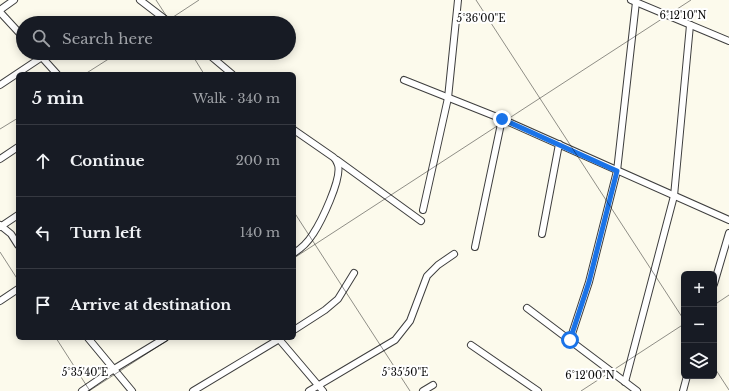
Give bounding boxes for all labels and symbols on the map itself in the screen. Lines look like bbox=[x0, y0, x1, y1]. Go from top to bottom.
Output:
text: 6°12'10"N bbox=[660, 9, 706, 22]
text: 5°36'00"E bbox=[456, 12, 506, 25]
route end bbox=[493, 110, 511, 128]
route start bbox=[561, 331, 579, 349]
text: 5°35'40"E bbox=[62, 366, 108, 379]
text: 5°35'50"E bbox=[382, 366, 428, 379]
text: 6°12'00"N bbox=[565, 369, 615, 382]

